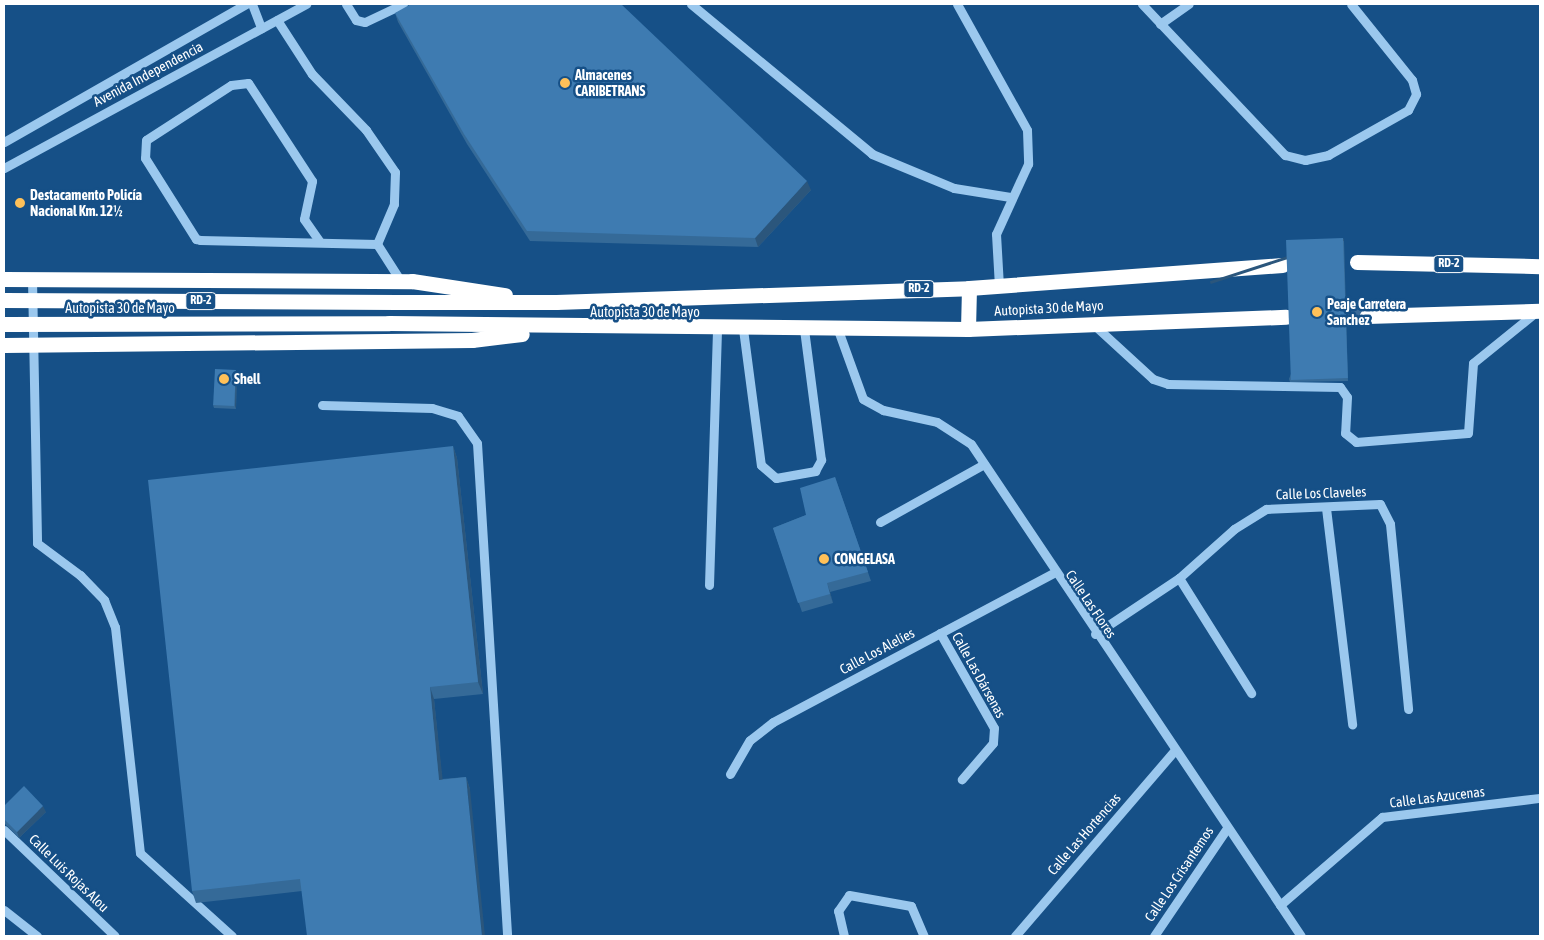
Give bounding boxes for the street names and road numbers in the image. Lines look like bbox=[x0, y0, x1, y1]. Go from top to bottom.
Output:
street label: Avenida Independencia bbox=[90, 38, 206, 110]
road number: RD-2 bbox=[1433, 254, 1465, 274]
road number: RD-2 bbox=[903, 280, 935, 298]
road number: RD-2 bbox=[185, 292, 217, 310]
street label: Autopista 30 de Mayo bbox=[994, 297, 1104, 319]
street label: Autopista 30 de Mayo bbox=[65, 300, 175, 316]
street label: Autopista 30 de Mayo bbox=[590, 304, 700, 320]
street label: Calle Los Claveles bbox=[1275, 483, 1367, 503]
street label: Calle Las Flores bbox=[1062, 567, 1120, 641]
street label: Calle Los Alelíes bbox=[837, 624, 917, 678]
street label: Calle Las Dársenas bbox=[949, 629, 1009, 721]
street label: Calle Las Azucenas bbox=[1389, 783, 1485, 811]
street label: Calle Las Hortencias bbox=[1044, 790, 1124, 878]
street label: Calle Los Crisantemos bbox=[1141, 823, 1217, 925]
street label: Calle Luis Rojas Alou bbox=[26, 831, 112, 915]

